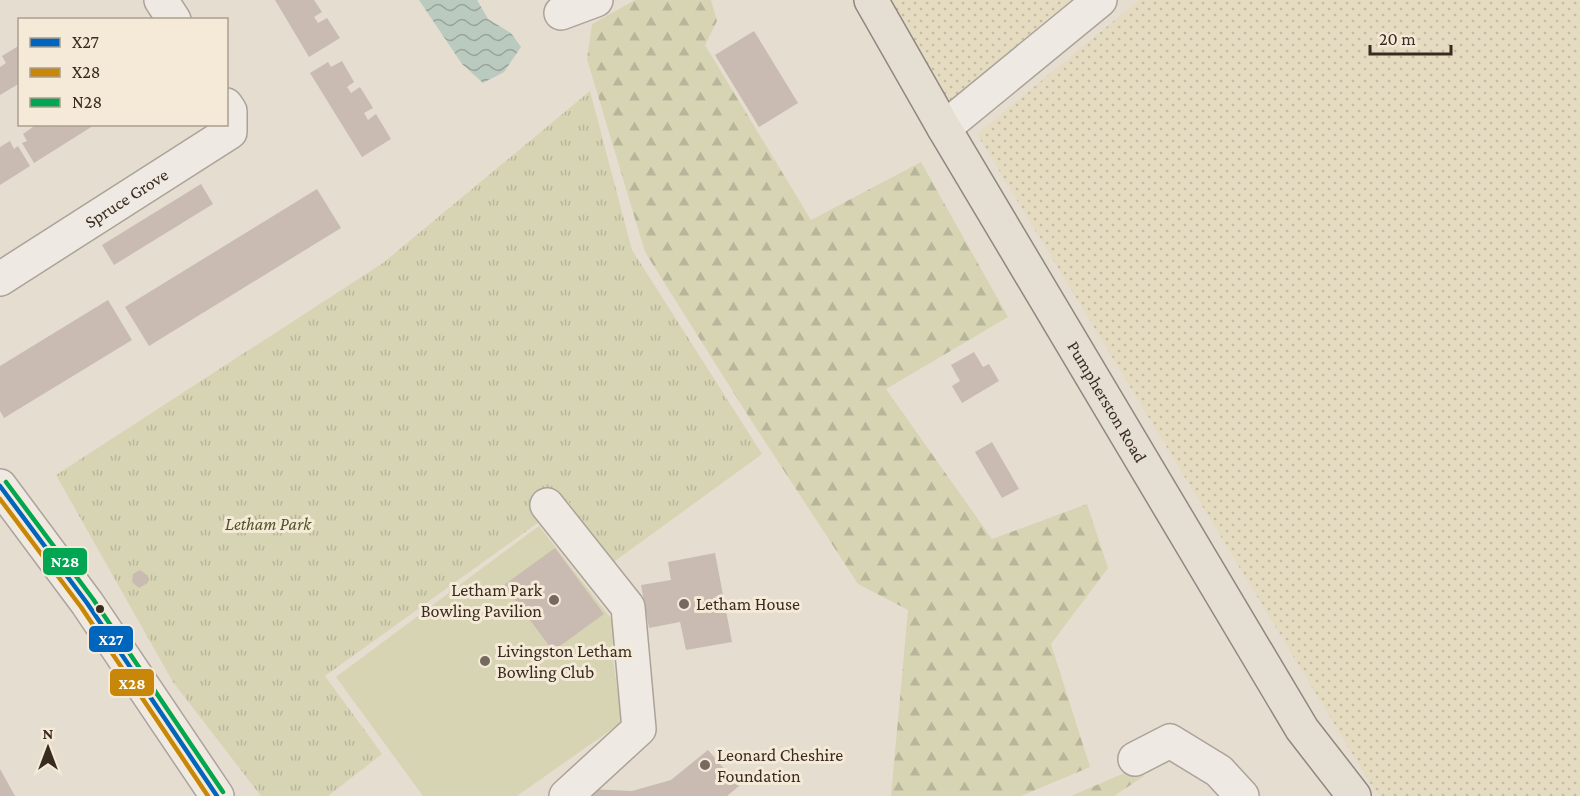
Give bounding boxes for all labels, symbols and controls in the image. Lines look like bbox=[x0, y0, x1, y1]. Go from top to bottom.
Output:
legend bbox=[18, 18, 228, 126]
scale bar bbox=[1370, 18, 1451, 56]
text: 20 m bbox=[1379, 29, 1416, 49]
text: X27 bbox=[72, 32, 99, 52]
text: X28 bbox=[72, 62, 101, 82]
text: N28 bbox=[72, 92, 102, 112]
street label: Spruce Grove bbox=[81, 164, 172, 232]
street label: Pumpherston Road bbox=[1063, 337, 1151, 467]
park label: Letham Park bbox=[225, 514, 312, 534]
line badge: N28 bbox=[42, 547, 88, 576]
text: N28 bbox=[51, 553, 79, 570]
place label: Letham Park Bowling Pavilion bbox=[421, 580, 542, 621]
marker: Letham Park Bowling Pavilion bbox=[547, 593, 561, 607]
place label: Letham House bbox=[696, 594, 800, 614]
marker: Letham House bbox=[677, 597, 691, 611]
unlabelled marker bbox=[94, 603, 106, 615]
line badge: X27 bbox=[88, 625, 134, 653]
text: X27 bbox=[98, 631, 124, 648]
place label: Livingston Letham Bowling Club bbox=[497, 641, 633, 682]
marker: Livingston Letham Bowling Club bbox=[478, 654, 492, 668]
line badge: X28 bbox=[109, 668, 155, 697]
text: X28 bbox=[119, 675, 145, 692]
north arrow bbox=[18, 718, 78, 778]
text: N bbox=[43, 725, 54, 742]
place label: Leonard Cheshire Foundation bbox=[717, 745, 843, 786]
marker: Leonard Cheshire Foundation bbox=[698, 758, 712, 772]

